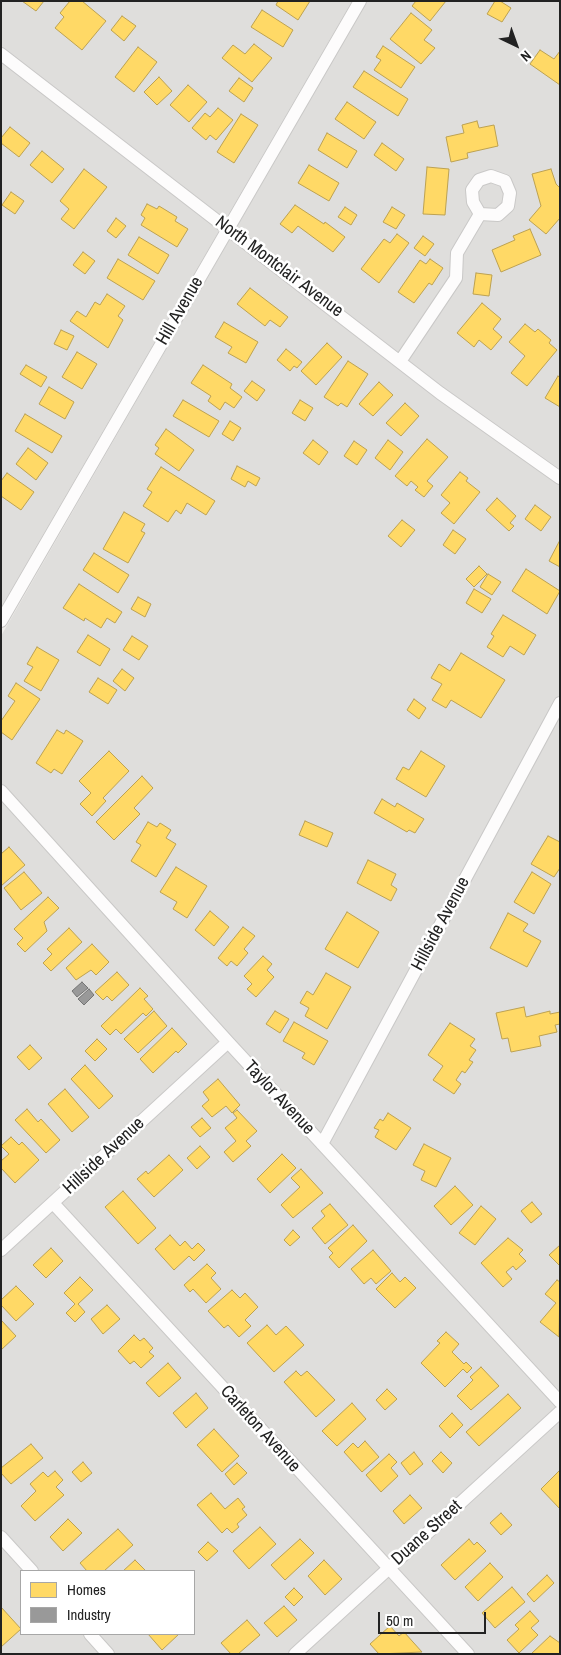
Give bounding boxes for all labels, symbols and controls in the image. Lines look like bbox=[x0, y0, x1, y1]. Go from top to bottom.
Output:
north arrow bbox=[491, 20, 541, 70]
text: N bbox=[517, 47, 535, 66]
street label: North Montclair Avenue bbox=[211, 212, 347, 322]
street label: Hill Avenue bbox=[152, 273, 208, 349]
street label: Hillside Avenue bbox=[407, 873, 475, 975]
street label: Taylor Avenue bbox=[239, 1056, 319, 1140]
street label: Hillside Avenue bbox=[59, 1113, 149, 1199]
street label: Carleton Avenue bbox=[215, 1381, 305, 1477]
street label: Duane Street bbox=[387, 1496, 467, 1570]
legend bbox=[20, 1570, 195, 1635]
text: Homes bbox=[67, 1579, 106, 1600]
scale bar bbox=[381, 1602, 488, 1634]
text: Industry bbox=[67, 1604, 111, 1625]
text: 50 m bbox=[386, 1610, 413, 1631]

